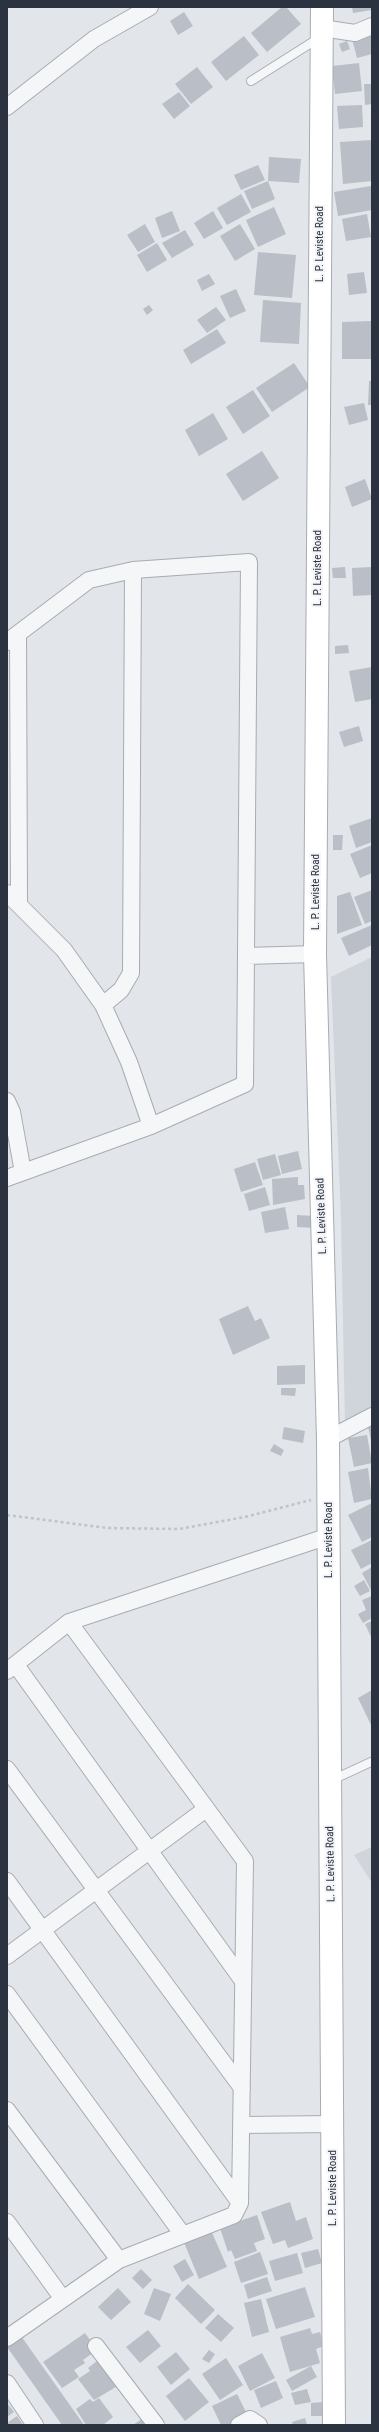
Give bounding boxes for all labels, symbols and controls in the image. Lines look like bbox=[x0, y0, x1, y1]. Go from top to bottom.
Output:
street label: L. P. Leviste Road bbox=[313, 206, 327, 282]
street label: L. P. Leviste Road bbox=[311, 530, 325, 606]
street label: L. P. Leviste Road bbox=[309, 854, 323, 930]
street label: L. P. Leviste Road bbox=[314, 1178, 330, 1254]
street label: L. P. Leviste Road bbox=[322, 1502, 336, 1578]
street label: L. P. Leviste Road bbox=[324, 1826, 338, 1902]
street label: L. P. Leviste Road bbox=[326, 2150, 340, 2226]

